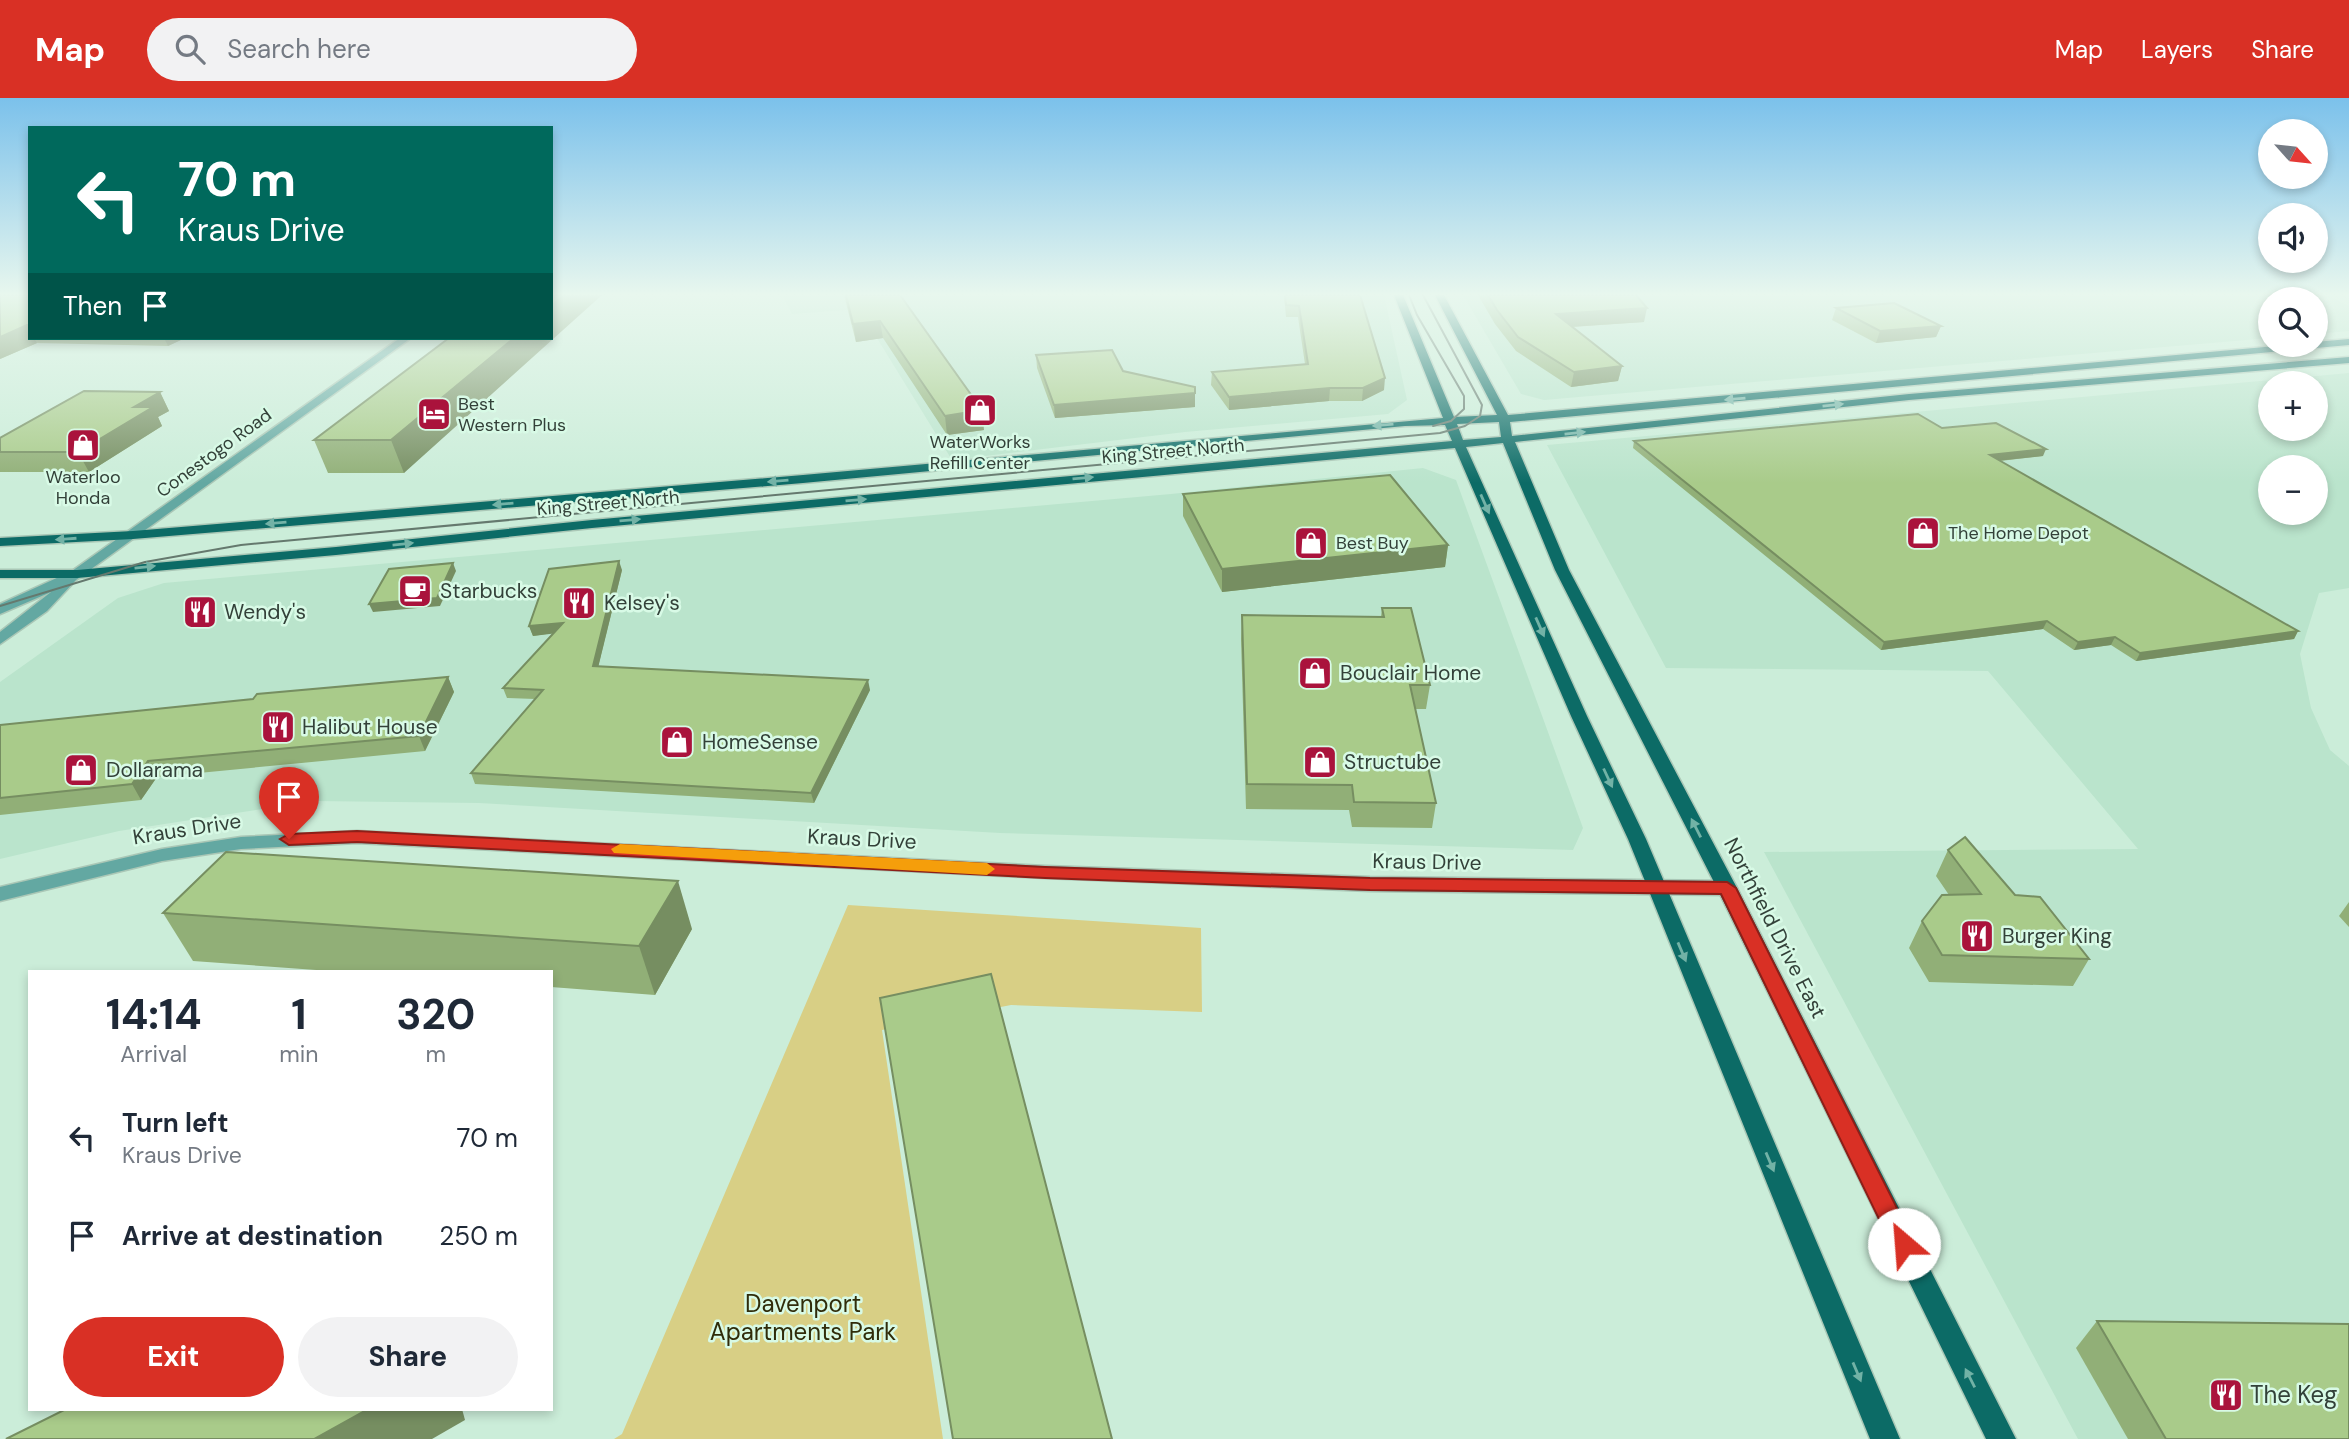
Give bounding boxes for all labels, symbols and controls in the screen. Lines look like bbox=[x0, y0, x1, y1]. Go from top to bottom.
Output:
search box bbox=[147, 18, 637, 81]
text: Map bbox=[35, 28, 105, 71]
icon: search bbox=[171, 30, 209, 68]
text: Search here bbox=[227, 32, 371, 66]
text: Map bbox=[2055, 34, 2103, 65]
text: Layers bbox=[2141, 34, 2213, 65]
text: Share bbox=[2251, 34, 2314, 65]
north arrow bbox=[2258, 119, 2328, 189]
map controls bbox=[2258, 119, 2328, 525]
text: 70 m bbox=[178, 147, 296, 211]
icon: left bbox=[63, 154, 154, 245]
button: sound bbox=[2258, 203, 2328, 273]
text: Kraus Drive bbox=[178, 209, 345, 251]
icon: arrive bbox=[136, 287, 174, 325]
button: search bbox=[2258, 287, 2328, 357]
text: Then bbox=[63, 289, 122, 323]
button: + bbox=[2258, 371, 2328, 441]
shop icon: WaterWorks Refill Center bbox=[961, 391, 999, 429]
place label: Best Western Plus bbox=[458, 392, 566, 437]
one-way arrow bbox=[1724, 394, 1746, 405]
hotel icon: Best Western Plus bbox=[415, 395, 453, 433]
one-way arrow bbox=[1822, 400, 1844, 411]
street label: Conestogo Road bbox=[152, 403, 276, 503]
one-way arrow bbox=[1371, 420, 1393, 431]
shop icon: Waterloo Honda bbox=[64, 426, 102, 464]
one-way arrow bbox=[1564, 427, 1586, 438]
place label: WaterWorks Refill Center bbox=[929, 430, 1031, 475]
street label: King Street North bbox=[1101, 433, 1245, 469]
button: − bbox=[2258, 455, 2328, 525]
place label: Waterloo Honda bbox=[45, 465, 121, 510]
one-way arrow bbox=[1072, 473, 1094, 484]
one-way arrow bbox=[766, 476, 788, 487]
street label: King Street North bbox=[536, 485, 680, 521]
one-way arrow bbox=[845, 494, 867, 505]
one-way arrow bbox=[1480, 494, 1491, 515]
one-way arrow bbox=[492, 499, 514, 510]
one-way arrow bbox=[619, 514, 641, 525]
shop icon: The Home Depot bbox=[1904, 514, 1942, 552]
one-way arrow bbox=[265, 518, 287, 529]
place label: The Home Depot bbox=[1948, 521, 2089, 545]
shop icon: Best Buy bbox=[1292, 524, 1330, 562]
place label: Best Buy bbox=[1336, 531, 1409, 555]
one-way arrow bbox=[55, 534, 77, 545]
one-way arrow bbox=[393, 538, 415, 549]
one-way arrow bbox=[134, 562, 156, 573]
cafe icon: Starbucks bbox=[396, 572, 434, 610]
place label: Starbucks bbox=[440, 577, 537, 605]
restaurant icon: Kelsey's bbox=[560, 584, 598, 622]
place label: Kelsey's bbox=[604, 589, 680, 617]
restaurant icon: Wendy's bbox=[181, 593, 219, 631]
place label: Wendy's bbox=[224, 598, 306, 626]
one-way arrow bbox=[1535, 617, 1546, 638]
shop icon: Bouclair Home bbox=[1296, 654, 1334, 692]
place label: Bouclair Home bbox=[1340, 659, 1481, 687]
restaurant icon: Halibut House bbox=[259, 708, 297, 746]
place label: Halibut House bbox=[302, 713, 438, 741]
shop icon: HomeSense bbox=[658, 723, 696, 761]
place label: HomeSense bbox=[702, 728, 818, 756]
shop icon: Structube bbox=[1301, 743, 1339, 781]
place label: Structube bbox=[1344, 748, 1441, 776]
shop icon: Dollarama bbox=[62, 751, 100, 789]
place label: Dollarama bbox=[106, 756, 203, 784]
pin bbox=[259, 767, 319, 839]
one-way arrow bbox=[1602, 768, 1614, 788]
icon: arrive bbox=[270, 778, 308, 816]
street label: Kraus Drive bbox=[131, 807, 243, 851]
one-way arrow bbox=[1690, 818, 1701, 838]
street label: Kraus Drive bbox=[807, 822, 917, 856]
street label: Northfield Drive East bbox=[1717, 833, 1833, 1023]
street label: Kraus Drive bbox=[1372, 847, 1482, 877]
restaurant icon: Burger King bbox=[1958, 917, 1996, 955]
place label: Burger King bbox=[2002, 922, 2112, 950]
one-way arrow bbox=[1676, 942, 1688, 962]
text: 14:14 bbox=[106, 987, 202, 1042]
text: 1 bbox=[291, 987, 307, 1042]
text: 320 bbox=[396, 987, 475, 1042]
text: Arrival bbox=[120, 1039, 187, 1069]
text: min bbox=[279, 1039, 319, 1069]
text: m bbox=[426, 1039, 446, 1069]
text: Turn left bbox=[122, 1106, 229, 1140]
icon: left bbox=[63, 1119, 101, 1157]
text: 70 m bbox=[457, 1121, 518, 1155]
text: Kraus Drive bbox=[122, 1140, 242, 1170]
one-way arrow bbox=[1764, 1152, 1775, 1173]
position arrow bbox=[1867, 1207, 1941, 1281]
icon: arrive bbox=[63, 1217, 101, 1255]
text: Arrive at destination bbox=[122, 1219, 383, 1253]
text: 250 m bbox=[439, 1219, 518, 1253]
park label: Davenport Apartments Park bbox=[710, 1288, 896, 1347]
button: Exit bbox=[63, 1317, 284, 1397]
button: Share bbox=[298, 1317, 518, 1397]
one-way arrow bbox=[1852, 1362, 1863, 1383]
one-way arrow bbox=[1965, 1368, 1976, 1388]
restaurant icon: The Keg bbox=[2207, 1376, 2245, 1414]
place label: The Keg bbox=[2250, 1379, 2337, 1410]

